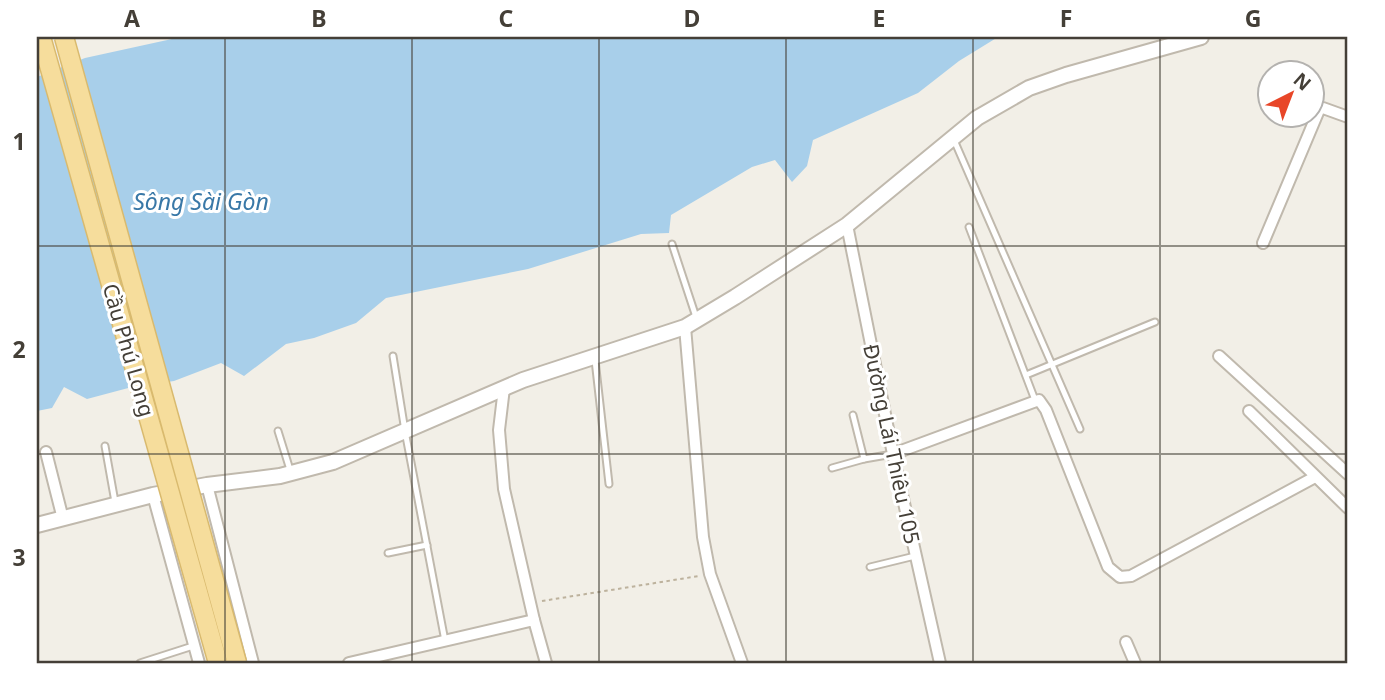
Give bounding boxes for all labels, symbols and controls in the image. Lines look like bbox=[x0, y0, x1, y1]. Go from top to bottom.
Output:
text: A bbox=[124, 2, 140, 34]
text: B bbox=[311, 2, 327, 34]
text: C bbox=[499, 2, 514, 34]
text: D bbox=[684, 2, 700, 34]
text: E bbox=[873, 2, 885, 34]
text: F bbox=[1060, 2, 1072, 34]
text: G bbox=[1245, 2, 1261, 34]
north arrow bbox=[1256, 60, 1326, 130]
text: N bbox=[1288, 67, 1317, 96]
text: 1 bbox=[12, 125, 26, 157]
water label: Sông Sài Gòn bbox=[133, 185, 269, 217]
street label: Cầu Phú Long bbox=[97, 280, 161, 420]
text: 2 bbox=[12, 333, 26, 365]
street label: Đường Lái Thiêu 105 bbox=[857, 341, 927, 547]
text: 3 bbox=[12, 541, 26, 573]

